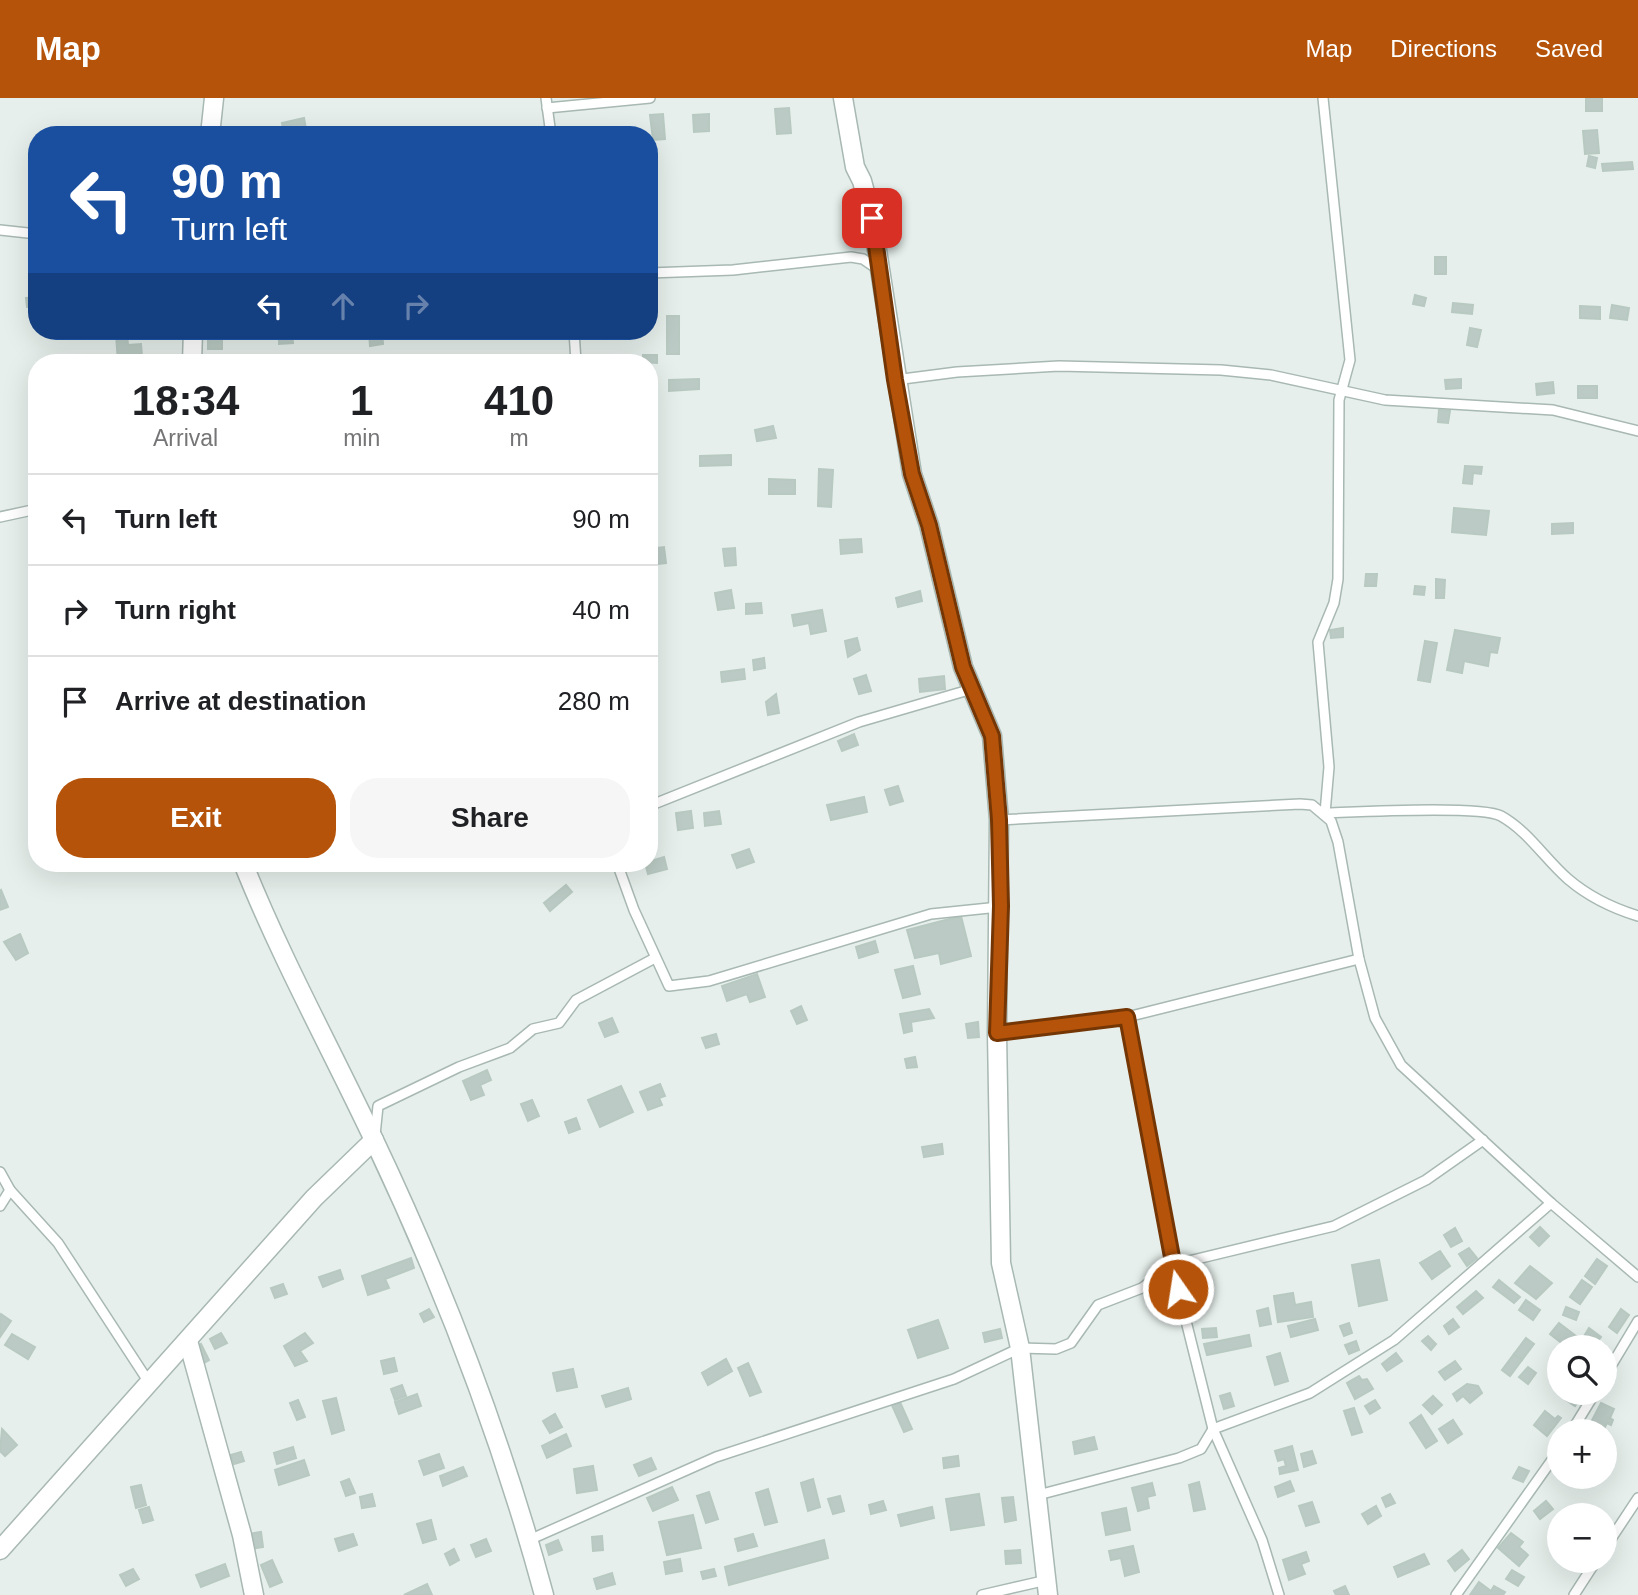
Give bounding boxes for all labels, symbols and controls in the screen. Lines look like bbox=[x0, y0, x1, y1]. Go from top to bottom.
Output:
text: Map bbox=[35, 30, 101, 67]
text: Map bbox=[1306, 35, 1352, 62]
text: Directions bbox=[1390, 35, 1497, 62]
text: Saved bbox=[1535, 35, 1603, 62]
icon: left bbox=[56, 154, 147, 245]
text: 90 m bbox=[171, 154, 283, 208]
pin bbox=[842, 188, 902, 248]
icon: arrive bbox=[853, 199, 891, 237]
text: Turn left bbox=[171, 211, 287, 247]
icon: left bbox=[251, 287, 289, 325]
icon: ahead bbox=[324, 287, 362, 325]
icon: right bbox=[397, 287, 435, 325]
text: 18:34 bbox=[132, 377, 239, 424]
text: 1 bbox=[350, 377, 373, 424]
text: 410 bbox=[484, 377, 554, 424]
text: Arrival bbox=[153, 425, 218, 451]
text: min bbox=[343, 425, 380, 451]
text: m bbox=[510, 425, 529, 451]
icon: left bbox=[56, 501, 94, 539]
text: Turn left bbox=[115, 504, 217, 534]
text: 90 m bbox=[572, 504, 630, 534]
icon: right bbox=[56, 592, 94, 630]
text: Turn right bbox=[115, 595, 236, 625]
text: 40 m bbox=[572, 595, 630, 625]
icon: arrive bbox=[56, 683, 94, 721]
text: Arrive at destination bbox=[115, 686, 366, 716]
text: 280 m bbox=[558, 686, 630, 716]
button: Exit bbox=[56, 778, 336, 858]
button: Share bbox=[350, 778, 630, 858]
position arrow bbox=[1141, 1252, 1215, 1326]
map controls bbox=[1547, 1335, 1617, 1573]
button: search bbox=[1547, 1335, 1617, 1405]
button: + bbox=[1547, 1419, 1617, 1489]
button: − bbox=[1547, 1503, 1617, 1573]

